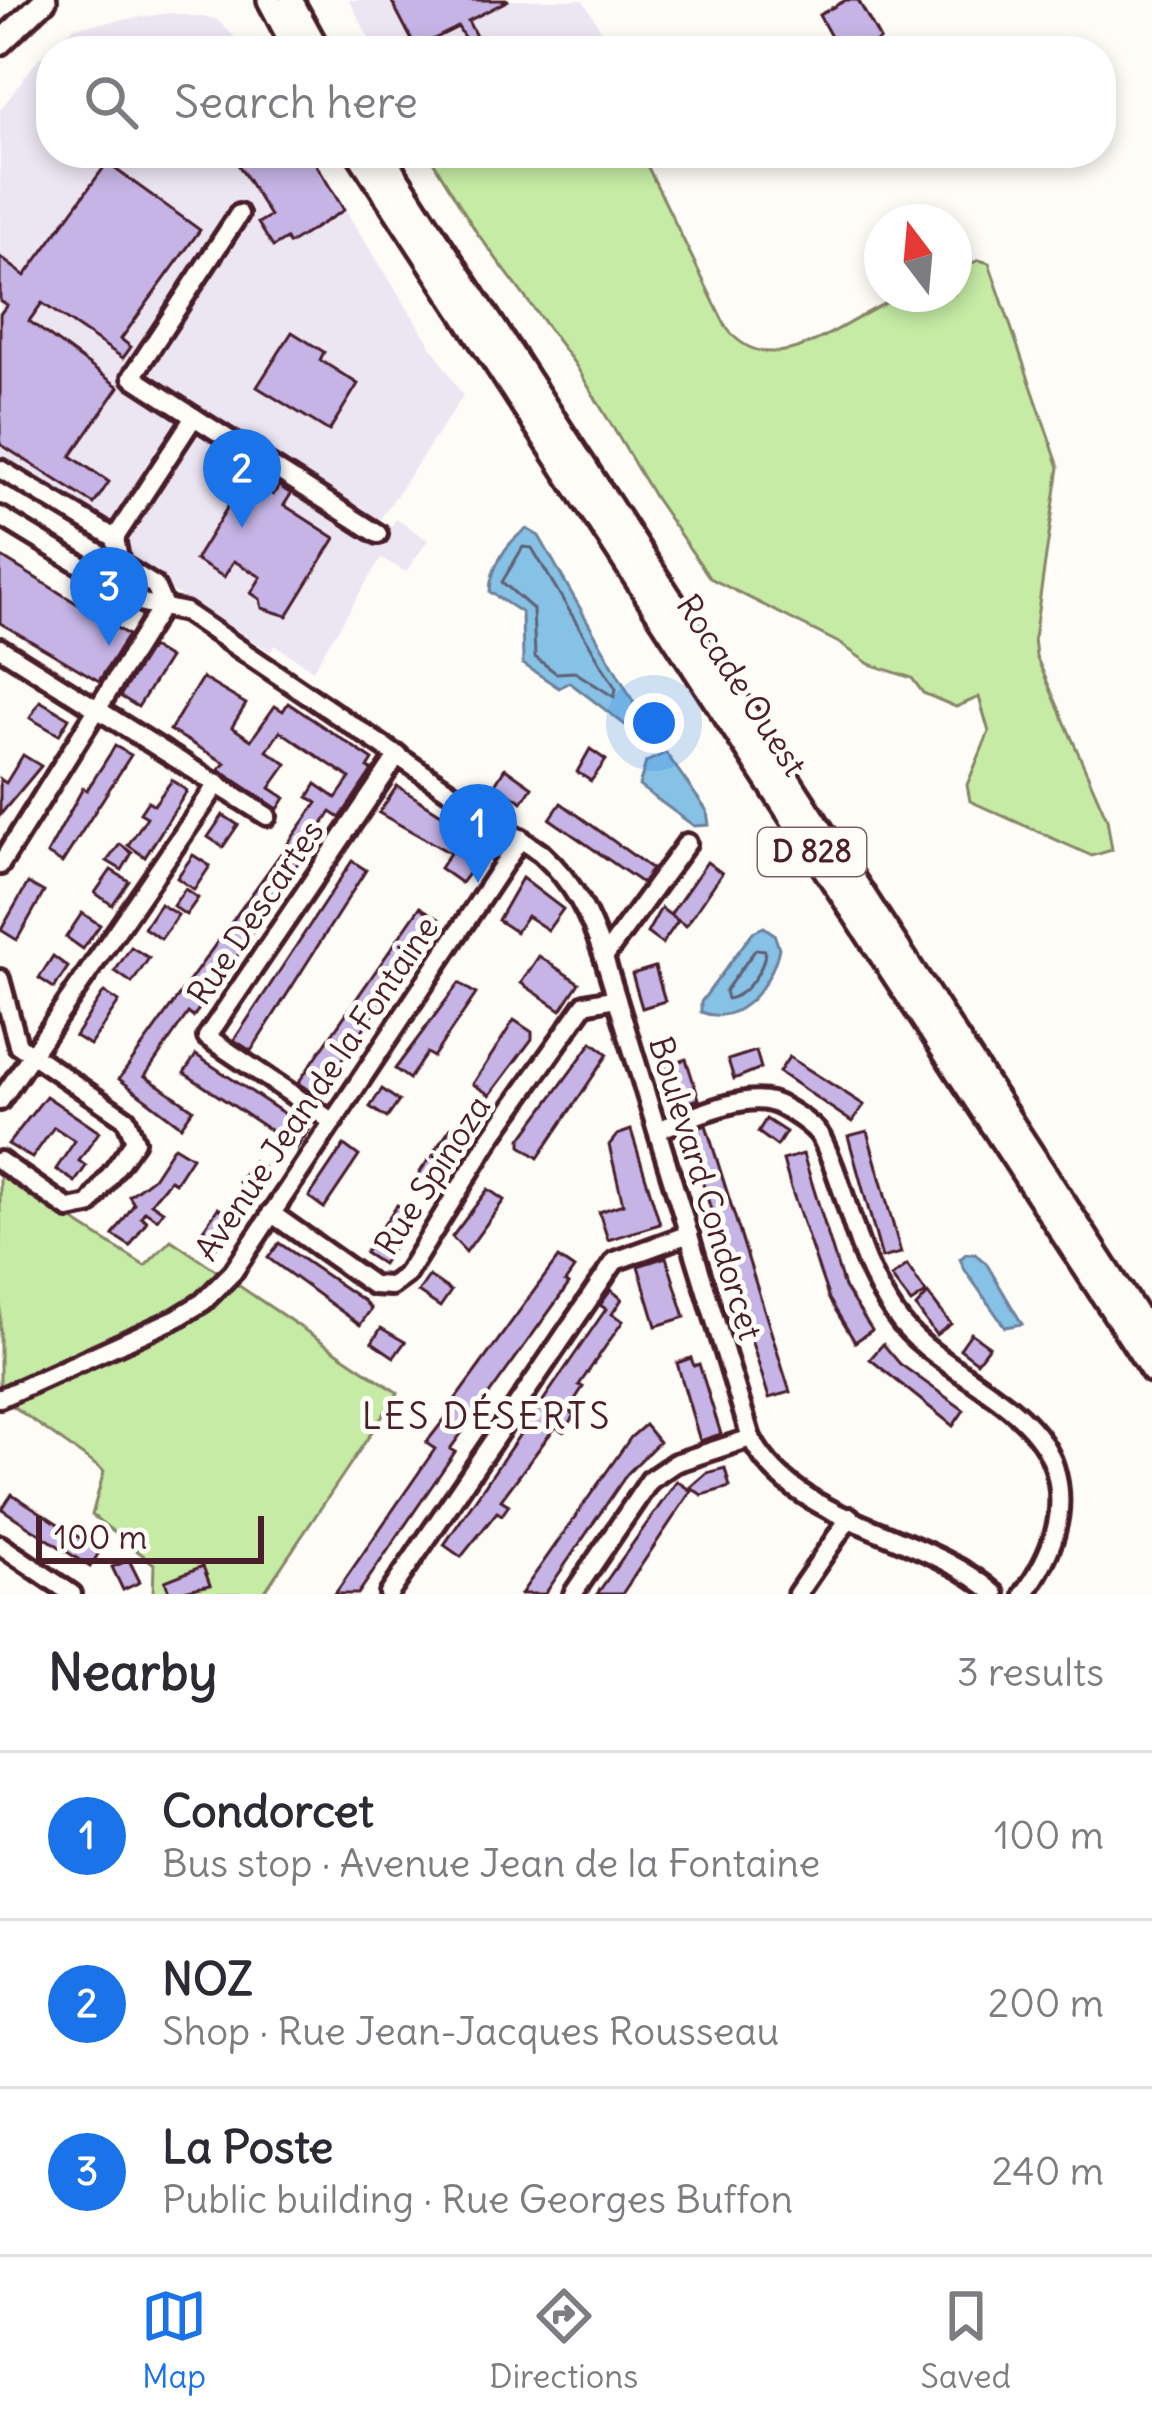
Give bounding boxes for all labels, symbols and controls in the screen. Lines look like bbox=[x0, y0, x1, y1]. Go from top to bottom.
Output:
search box bbox=[36, 36, 1116, 168]
icon: search bbox=[78, 69, 144, 135]
text: Search here bbox=[174, 74, 418, 130]
north arrow bbox=[864, 204, 972, 312]
pin: 2 bbox=[203, 429, 281, 528]
pin: 3 bbox=[70, 547, 148, 646]
street label: Rocade Ouest bbox=[668, 586, 816, 784]
your location bbox=[624, 693, 684, 753]
pin: 1 bbox=[439, 784, 517, 883]
street label: Rue Descartes bbox=[178, 811, 332, 1013]
road number: D 828 bbox=[758, 828, 866, 876]
street label: Avenue Jean de la Fontaine bbox=[185, 908, 447, 1268]
street label: Boulevard Condorcet bbox=[640, 1031, 772, 1345]
street label: Rue Spinoza bbox=[365, 1087, 499, 1263]
district label: LES DÉSERTS bbox=[362, 1393, 612, 1439]
scale bar bbox=[36, 1510, 264, 1563]
text: 100 m bbox=[54, 1516, 147, 1558]
text: Nearby bbox=[48, 1640, 217, 1704]
text: 3 results bbox=[957, 1648, 1104, 1697]
text: Condorcet bbox=[162, 1783, 374, 1839]
text: 1 bbox=[79, 1811, 95, 1860]
text: 100 m bbox=[994, 1811, 1104, 1860]
text: Bus stop · Avenue Jean de la Fontaine bbox=[162, 1839, 820, 1888]
text: NOZ bbox=[162, 1951, 253, 2007]
text: 2 bbox=[76, 1979, 98, 2028]
text: 200 m bbox=[988, 1979, 1104, 2028]
text: Shop · Rue Jean-Jacques Rousseau bbox=[162, 2007, 779, 2056]
text: La Poste bbox=[162, 2119, 333, 2175]
text: 3 bbox=[76, 2147, 98, 2196]
text: 240 m bbox=[992, 2147, 1104, 2196]
text: Public building · Rue Georges Buffon bbox=[162, 2175, 793, 2224]
tab: Map bbox=[141, 2283, 207, 2397]
tab: Directions bbox=[489, 2283, 638, 2397]
tab: Saved bbox=[921, 2283, 1011, 2397]

